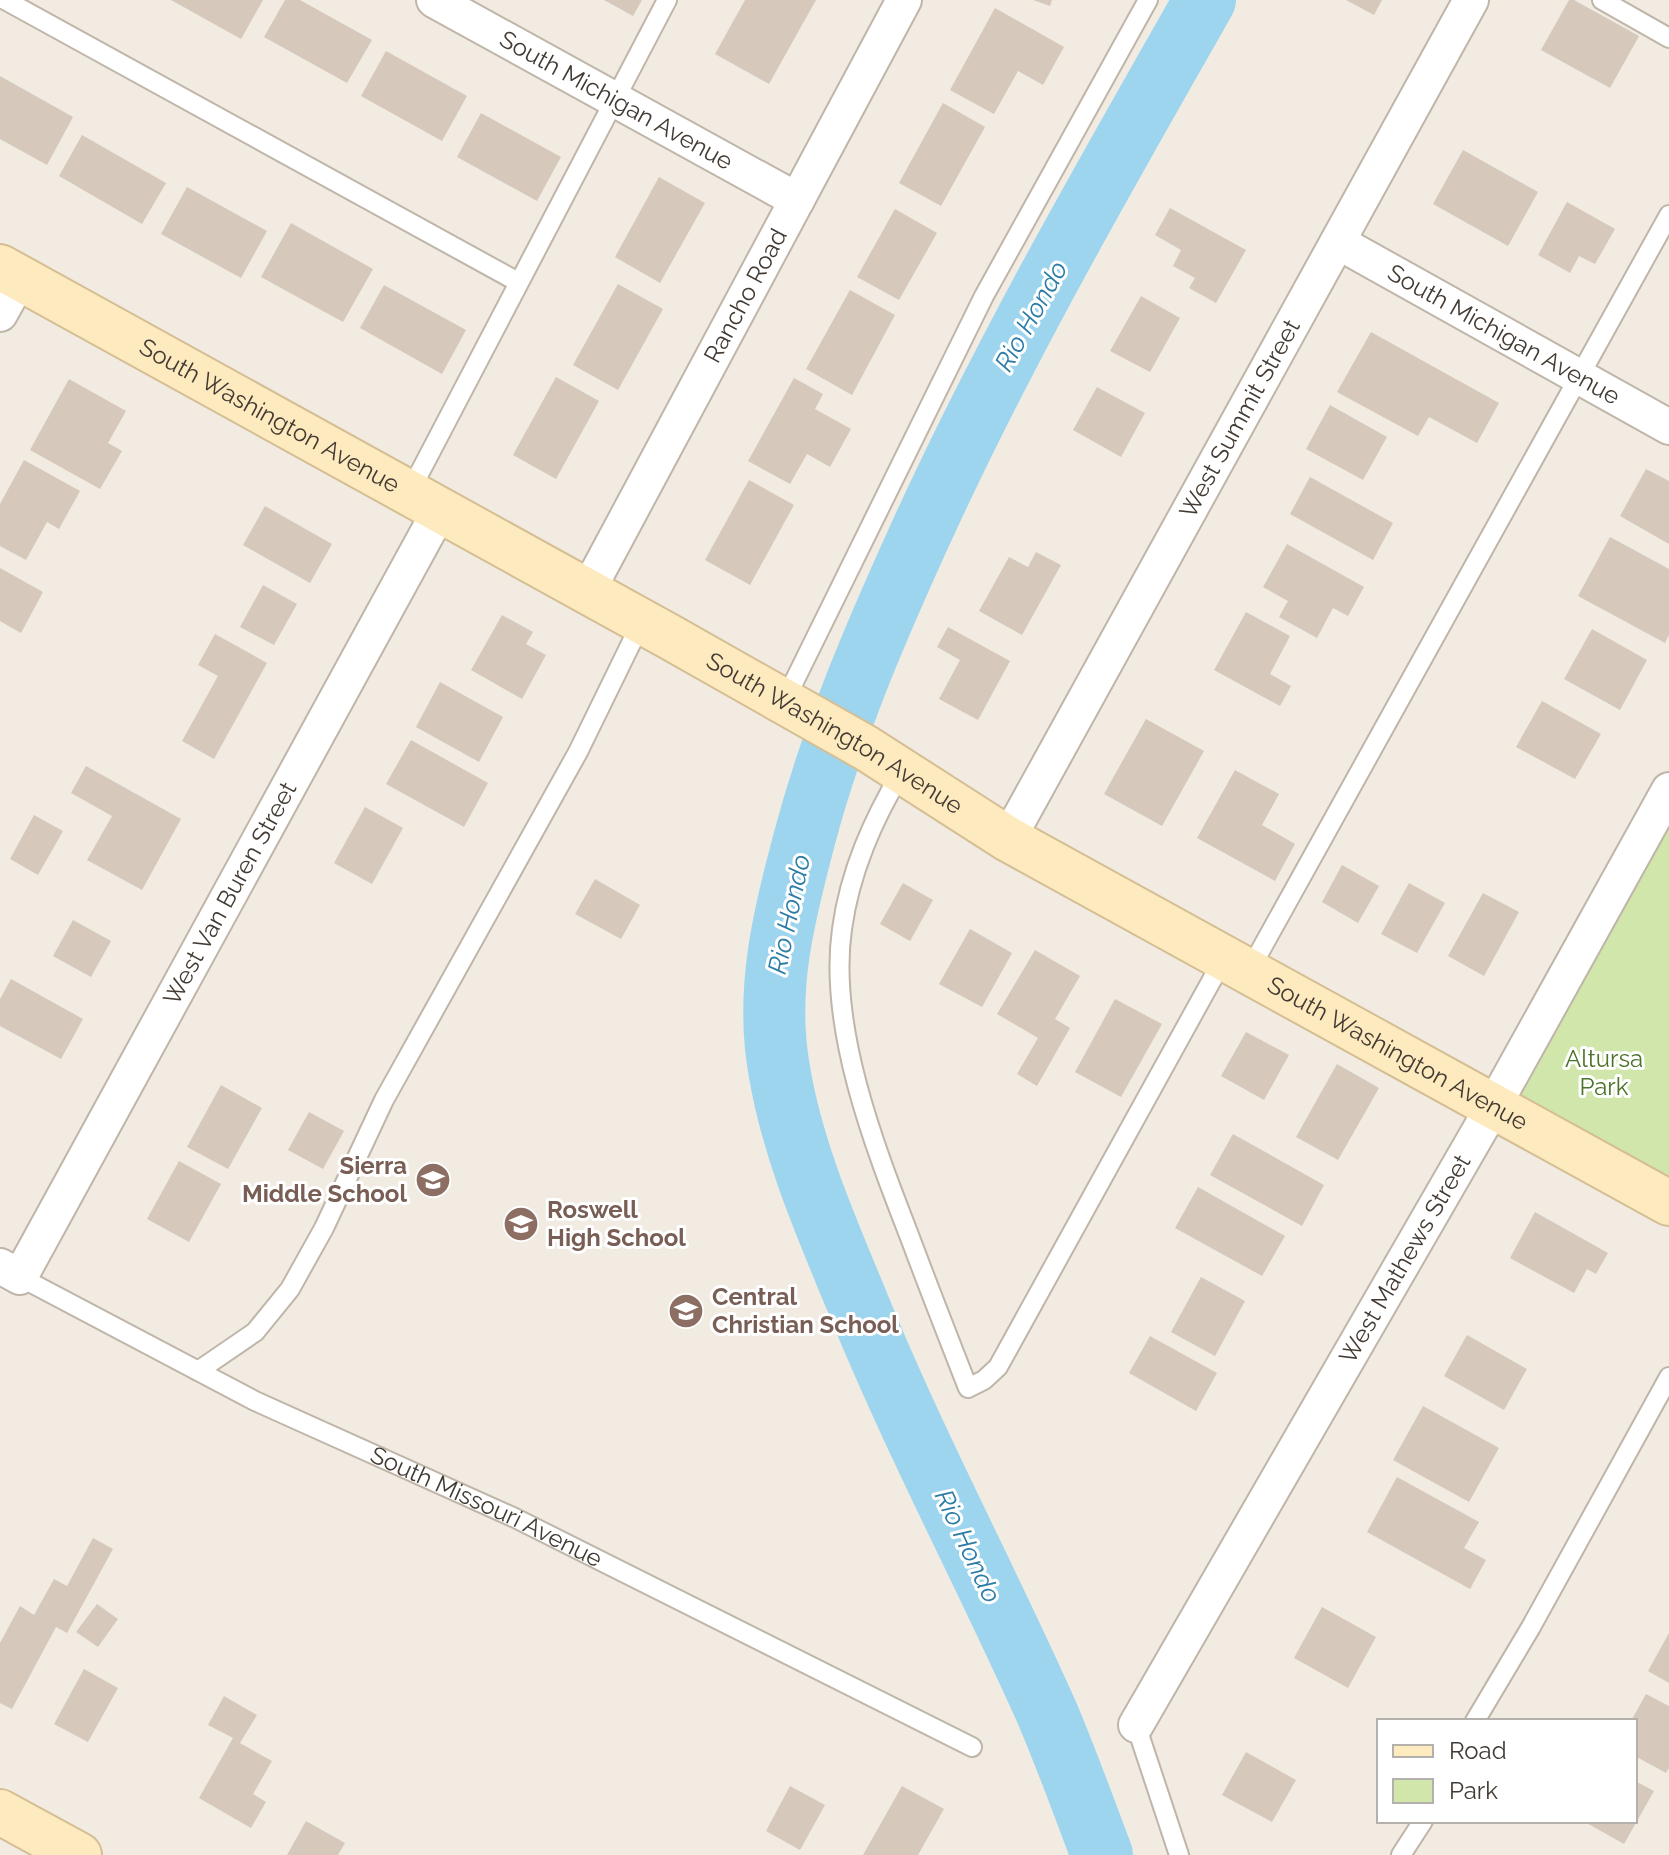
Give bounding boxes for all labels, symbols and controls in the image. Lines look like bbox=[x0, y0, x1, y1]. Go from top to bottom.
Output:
street label: South Michigan Avenue bbox=[495, 24, 738, 176]
street label: Rancho Road bbox=[698, 224, 793, 368]
water label: Rio Hondo bbox=[989, 256, 1073, 376]
street label: South Michigan Avenue bbox=[1383, 258, 1625, 411]
street label: West Summit Street bbox=[1173, 314, 1306, 523]
street label: South Washington Avenue bbox=[135, 332, 405, 499]
street label: South Washington Avenue bbox=[702, 646, 968, 820]
street label: West Van Buren Street bbox=[157, 777, 302, 1010]
water label: Rio Hondo bbox=[762, 852, 816, 976]
street label: South Washington Avenue bbox=[1263, 970, 1533, 1136]
park label: Altursa Park bbox=[1565, 1044, 1643, 1101]
street label: West Mathews Street bbox=[1333, 1149, 1476, 1369]
place label: Sierra Middle School bbox=[242, 1151, 407, 1208]
school or university icon: Sierra Middle School bbox=[414, 1161, 452, 1199]
place label: Roswell High School bbox=[547, 1195, 686, 1252]
school or university icon: Roswell High School bbox=[502, 1205, 540, 1243]
place label: Central Christian School bbox=[712, 1282, 899, 1339]
school or university icon: Central Christian School bbox=[667, 1292, 705, 1330]
street label: South Missouri Avenue bbox=[366, 1440, 607, 1573]
water label: Rio Hondo bbox=[929, 1485, 1007, 1607]
legend bbox=[1377, 1719, 1637, 1823]
text: Road bbox=[1449, 1736, 1507, 1765]
text: Park bbox=[1449, 1776, 1498, 1805]

